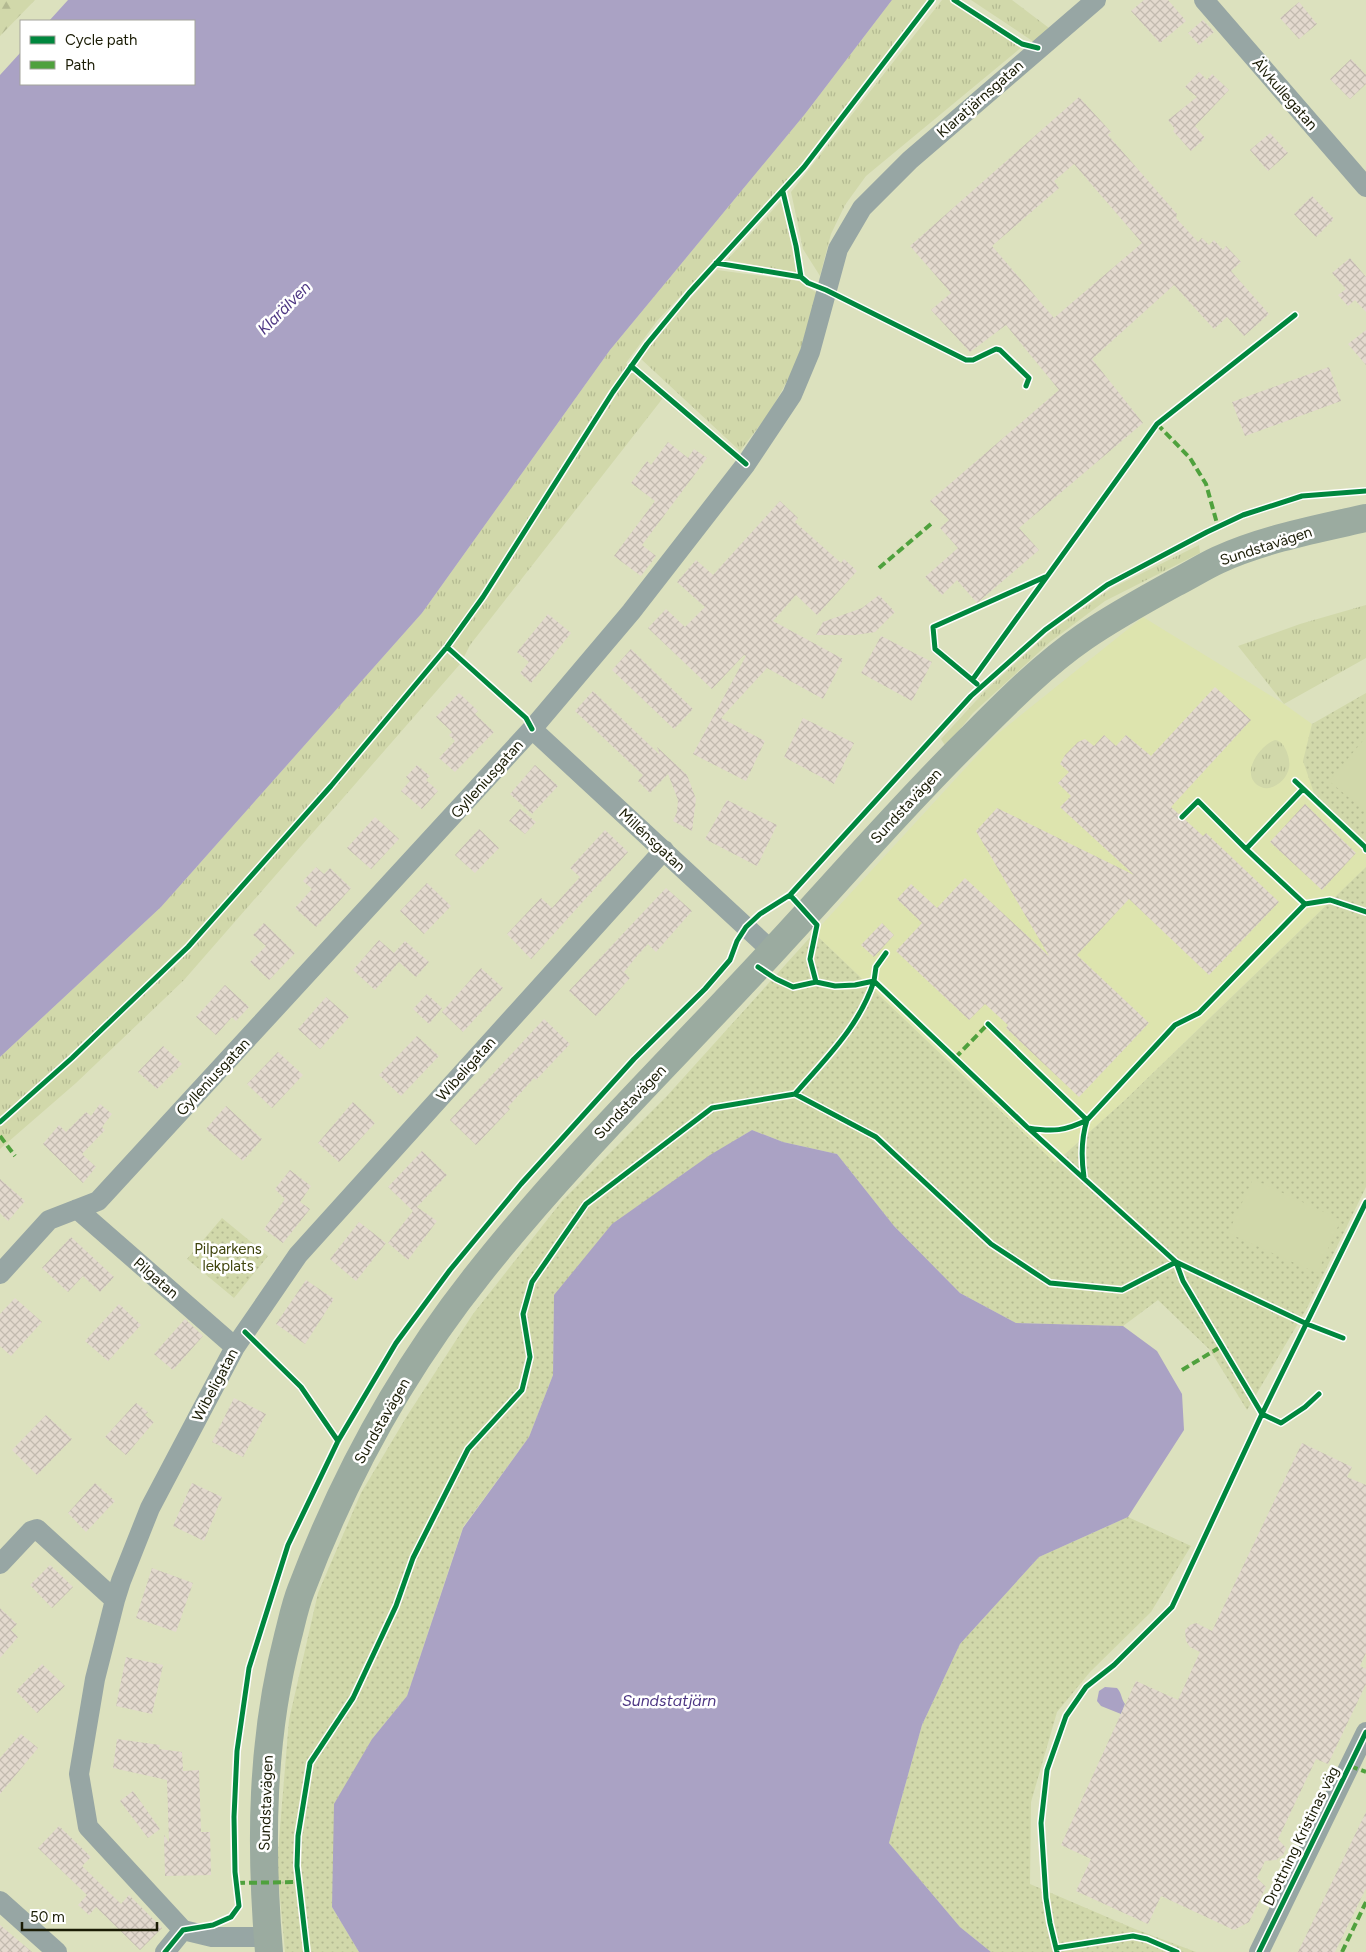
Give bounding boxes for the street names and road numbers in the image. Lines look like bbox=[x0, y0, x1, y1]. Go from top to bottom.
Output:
street label: Älvkullegatan bbox=[1249, 54, 1321, 134]
street label: Klaratjärnsgatan bbox=[933, 57, 1027, 141]
street label: Sundstavägen bbox=[1218, 523, 1314, 569]
street label: Gylleniusgatan bbox=[447, 736, 527, 822]
street label: Sundstavägen bbox=[867, 765, 945, 847]
street label: Millénsgatan bbox=[615, 805, 689, 875]
street label: Wibeligatan bbox=[433, 1033, 499, 1105]
street label: Gylleniusgatan bbox=[173, 1035, 253, 1119]
street label: Sundstavägen bbox=[590, 1061, 670, 1143]
street label: Pilgatan bbox=[130, 1254, 182, 1302]
street label: Wibeligatan bbox=[188, 1346, 242, 1424]
street label: Sundstavägen bbox=[350, 1375, 414, 1467]
street label: Sundstavägen bbox=[255, 1755, 277, 1851]
street label: Drottning Kristinas väg bbox=[1259, 1763, 1343, 1909]

